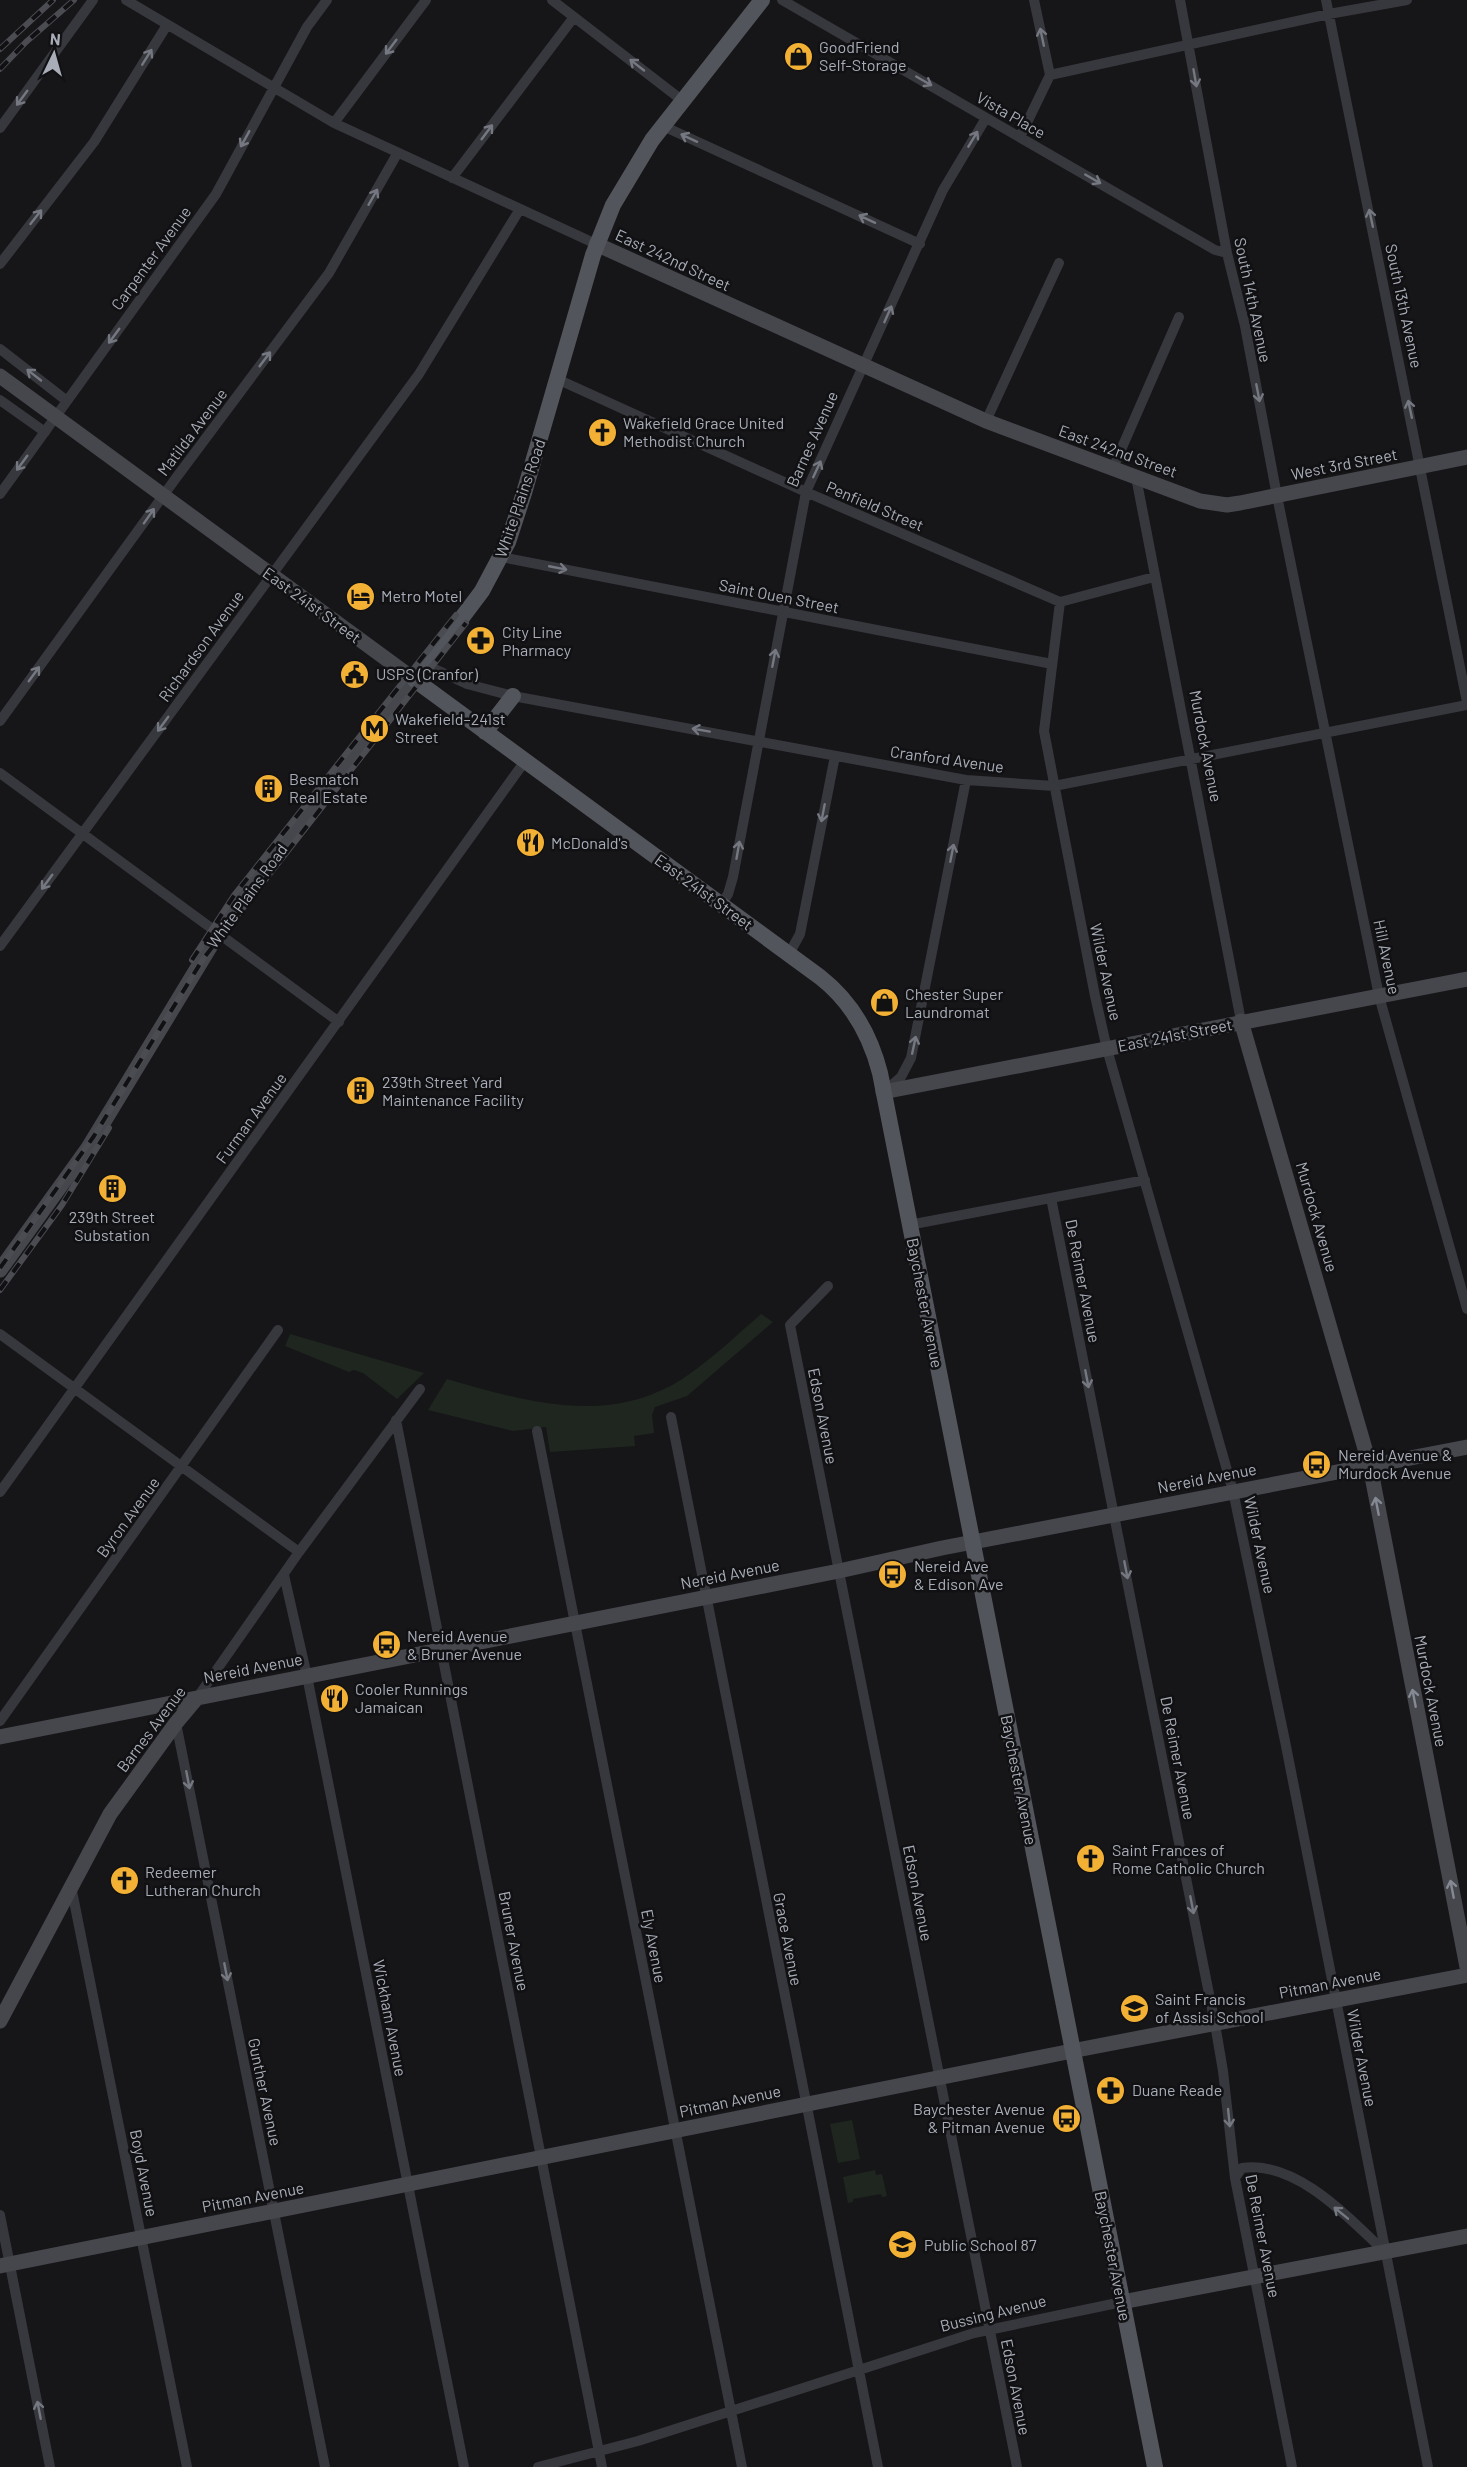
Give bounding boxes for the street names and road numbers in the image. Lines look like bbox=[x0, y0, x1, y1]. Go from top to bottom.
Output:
street label: Vista Place bbox=[973, 87, 1049, 142]
street label: Carpenter Avenue bbox=[107, 202, 195, 313]
street label: East 242nd Street bbox=[613, 225, 734, 294]
street label: South 14th Avenue bbox=[1231, 236, 1276, 364]
street label: South 13th Avenue bbox=[1382, 242, 1427, 370]
street label: Matilda Avenue bbox=[153, 384, 231, 479]
street label: Barnes Avenue bbox=[782, 388, 841, 490]
street label: East 242nd Street bbox=[1056, 420, 1180, 481]
street label: White Plains Road bbox=[490, 436, 549, 560]
street label: West 3rd Street bbox=[1289, 444, 1399, 483]
street label: Penfield Street bbox=[824, 476, 927, 535]
street label: East 241st Street bbox=[260, 563, 365, 647]
street label: Saint Ouen Street bbox=[718, 575, 841, 616]
street label: Richardson Avenue bbox=[154, 586, 247, 705]
street label: Murdock Avenue bbox=[1186, 688, 1227, 803]
street label: Cranford Avenue bbox=[889, 741, 1005, 776]
street label: White Plains Road bbox=[202, 840, 291, 952]
street label: East 241st Street bbox=[652, 850, 757, 934]
street label: Hill Avenue bbox=[1370, 918, 1405, 996]
street label: Wilder Avenue bbox=[1087, 922, 1126, 1022]
street label: East 241st Street bbox=[1116, 1014, 1234, 1055]
street label: Furman Avenue bbox=[211, 1069, 290, 1167]
street label: Murdock Avenue bbox=[1293, 1160, 1342, 1274]
street label: De Reimer Avenue bbox=[1062, 1217, 1105, 1344]
street label: Baychester Avenue bbox=[904, 1236, 947, 1370]
street label: Edson Avenue bbox=[805, 1366, 842, 1466]
street label: Nereid Avenue bbox=[1156, 1459, 1258, 1496]
street label: Byron Avenue bbox=[92, 1473, 163, 1560]
street label: Wilder Avenue bbox=[1241, 1495, 1280, 1595]
street label: Nereid Avenue bbox=[679, 1555, 781, 1592]
street label: Murdock Avenue bbox=[1411, 1633, 1452, 1748]
street label: Nereid Avenue bbox=[202, 1649, 304, 1686]
street label: Barnes Avenue bbox=[112, 1682, 189, 1775]
street label: De Reimer Avenue bbox=[1157, 1694, 1200, 1821]
street label: Baychester Avenue bbox=[998, 1713, 1041, 1847]
street label: Edson Avenue bbox=[900, 1843, 937, 1943]
street label: Bruner Avenue bbox=[495, 1889, 533, 1992]
street label: Grace Avenue bbox=[770, 1891, 807, 1987]
street label: Ely Avenue bbox=[638, 1907, 671, 1984]
street label: Wickham Avenue bbox=[370, 1958, 411, 2078]
street label: Pitman Avenue bbox=[1277, 1963, 1383, 2002]
street label: Wilder Avenue bbox=[1344, 2008, 1381, 2108]
street label: Gunther Avenue bbox=[245, 2036, 286, 2148]
street label: Pitman Avenue bbox=[677, 2080, 782, 2121]
street label: Boyd Avenue bbox=[127, 2128, 162, 2218]
street label: De Reimer Avenue bbox=[1242, 2172, 1285, 2299]
street label: Pitman Avenue bbox=[200, 2177, 306, 2216]
street label: Baychester Avenue bbox=[1092, 2189, 1135, 2323]
street label: Bussing Avenue bbox=[938, 2290, 1048, 2335]
street label: Edson Avenue bbox=[998, 2337, 1035, 2437]

